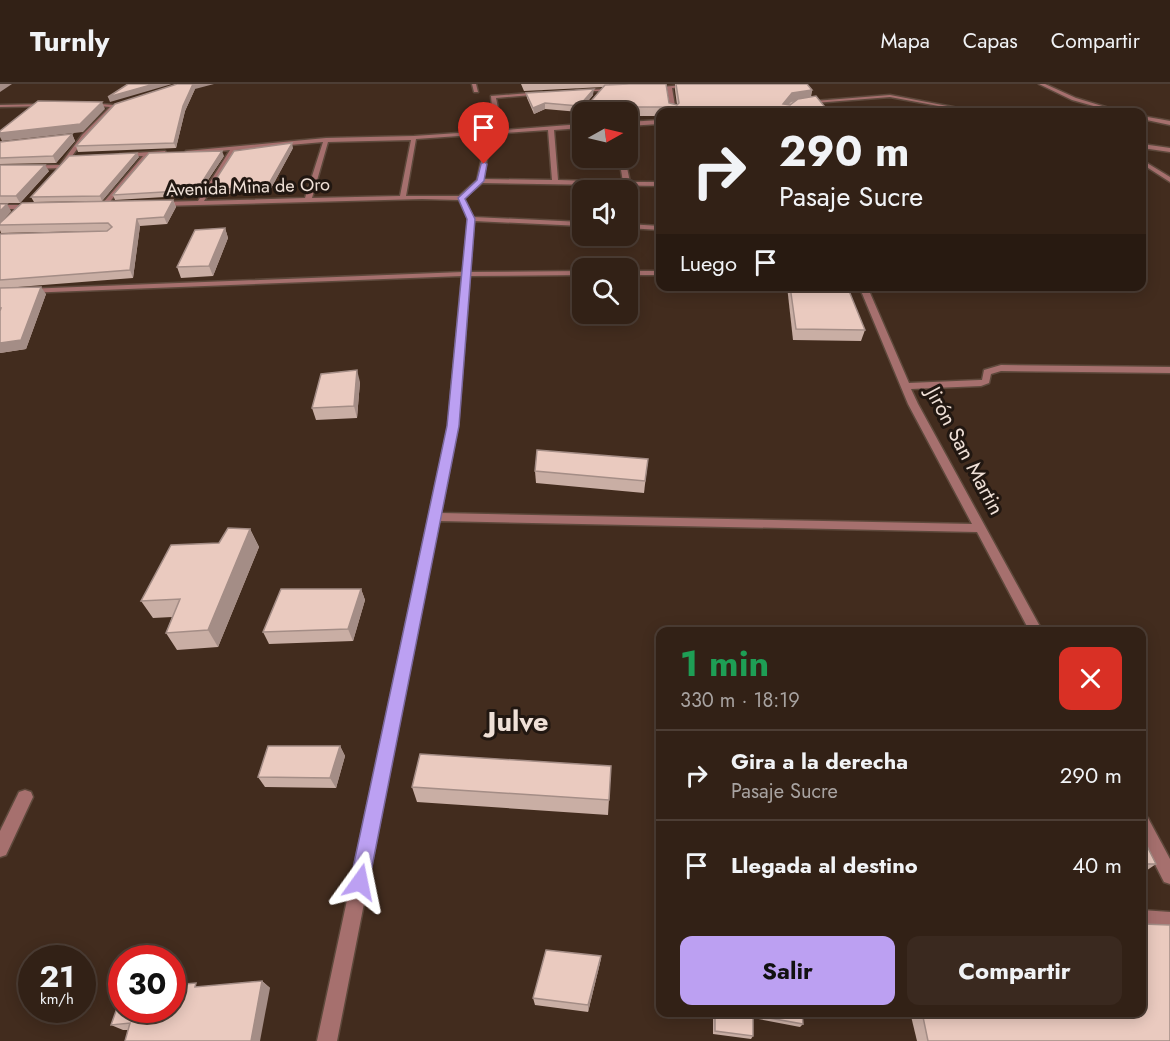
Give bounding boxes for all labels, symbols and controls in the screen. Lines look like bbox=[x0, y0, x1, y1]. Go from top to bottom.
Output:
text: Turnly bbox=[30, 21, 109, 62]
text: Mapa bbox=[881, 26, 930, 56]
text: Capas bbox=[963, 26, 1018, 56]
text: Compartir bbox=[1051, 26, 1140, 56]
pin bbox=[458, 102, 509, 164]
north arrow bbox=[572, 102, 638, 168]
map controls bbox=[572, 102, 638, 324]
icon: arrive bbox=[467, 111, 500, 144]
text: 290 m bbox=[779, 121, 910, 182]
icon: right bbox=[680, 132, 758, 210]
street label: Avenida Mina de Oro bbox=[166, 171, 331, 203]
text: Pasaje Sucre bbox=[779, 177, 923, 216]
button: sound bbox=[572, 180, 638, 246]
icon: arrive bbox=[749, 246, 782, 279]
text: Luego bbox=[680, 247, 737, 279]
button: search bbox=[572, 258, 638, 324]
street label: Jirón San Martin bbox=[917, 379, 1011, 520]
text: 1 min bbox=[680, 637, 769, 689]
button: close bbox=[1059, 647, 1122, 710]
text: 330 m · 18:19 bbox=[680, 686, 800, 715]
district label: Julve bbox=[482, 702, 549, 741]
text: Gira a la derecha bbox=[731, 745, 908, 777]
icon: right bbox=[680, 759, 713, 792]
text: 290 m bbox=[1060, 759, 1122, 791]
text: Pasaje Sucre bbox=[731, 777, 838, 806]
icon: arrive bbox=[680, 849, 713, 882]
text: Llegada al destino bbox=[731, 849, 918, 881]
text: 40 m bbox=[1072, 849, 1122, 881]
position arrow bbox=[328, 850, 392, 914]
button: Salir bbox=[680, 936, 895, 1005]
button: Compartir bbox=[907, 936, 1122, 1005]
speed limit sign: 30 bbox=[108, 945, 186, 1023]
text: 21 bbox=[40, 955, 74, 998]
text: km/h bbox=[40, 988, 74, 1010]

